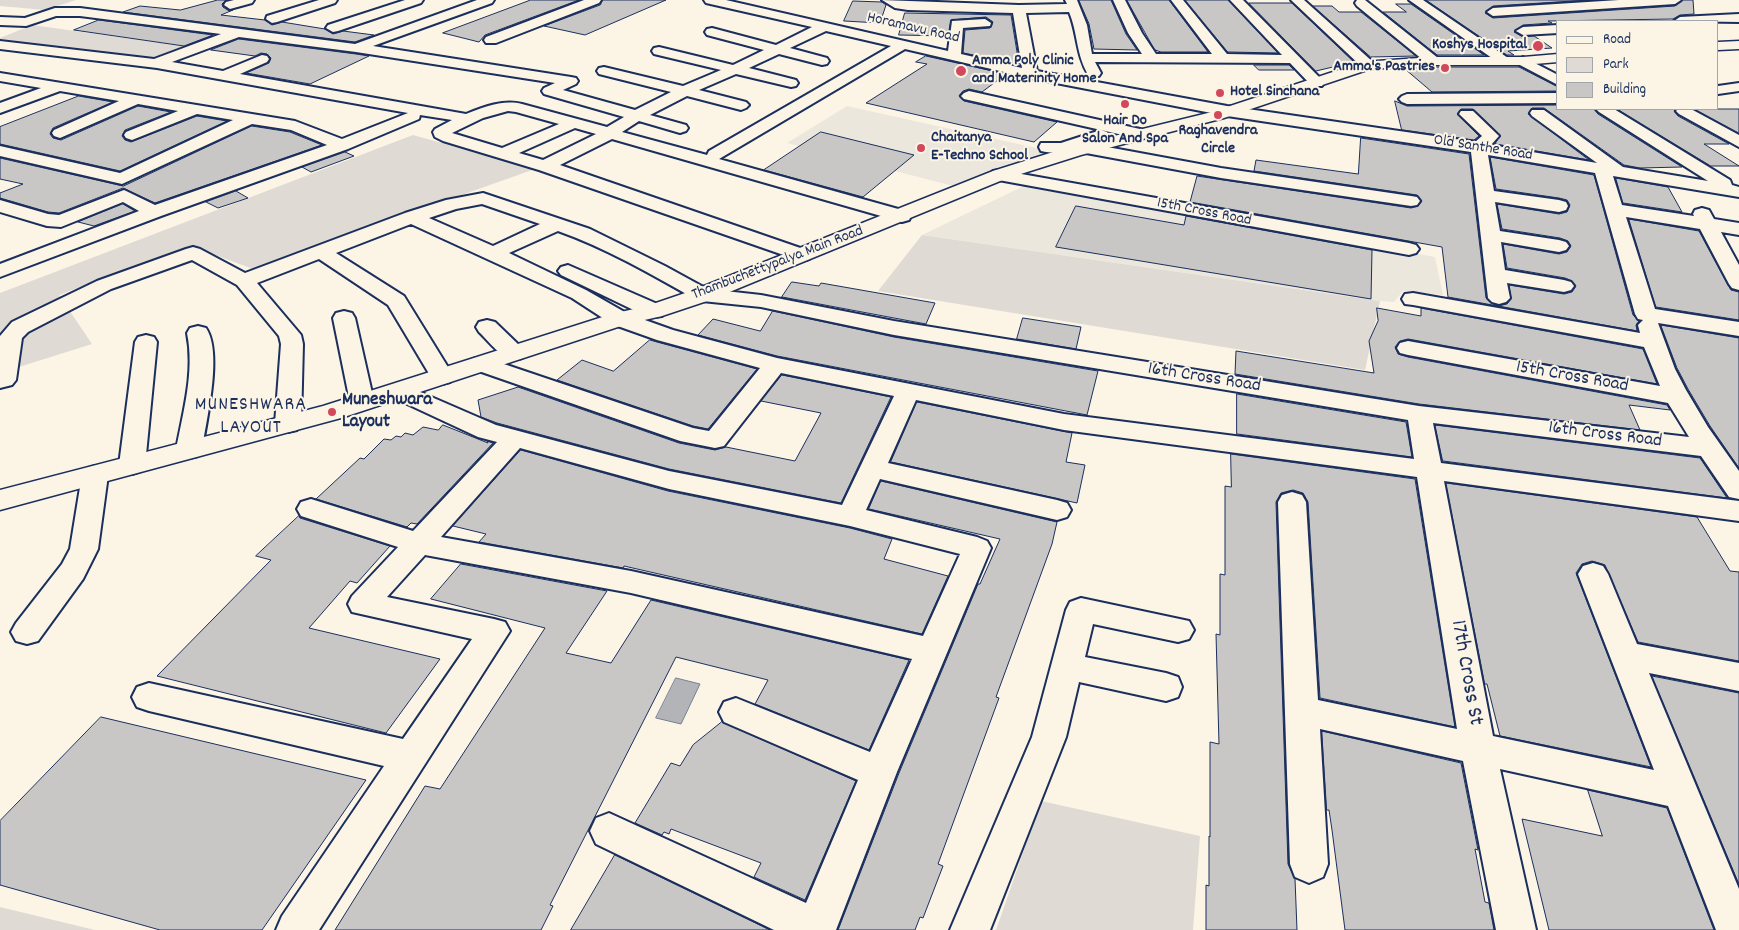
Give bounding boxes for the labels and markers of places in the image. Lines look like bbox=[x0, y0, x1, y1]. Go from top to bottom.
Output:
place label: Koshys Hospital bbox=[1432, 36, 1527, 56]
marker: Koshys Hospital bbox=[1531, 39, 1545, 53]
place label: Amma Poly Clinic and Materinity Home bbox=[972, 52, 1096, 90]
place label: Amma's Pastries bbox=[1333, 58, 1435, 78]
marker: Amma's Pastries bbox=[1439, 62, 1451, 74]
marker: Amma Poly Clinic and Materinity Home bbox=[954, 64, 968, 78]
place label: Hotel Sinchana bbox=[1230, 83, 1319, 103]
marker: Hotel Sinchana bbox=[1214, 87, 1226, 99]
marker: Hair Do Salon And Spa bbox=[1119, 98, 1131, 110]
marker: Raghavendra Circle bbox=[1212, 109, 1224, 121]
place label: Hair Do Salon And Spa bbox=[1082, 112, 1168, 150]
place label: Raghavendra Circle bbox=[1178, 122, 1258, 160]
place label: Chaitanya E-Techno School bbox=[931, 129, 1028, 167]
marker: Chaitanya E-Techno School bbox=[915, 142, 927, 154]
place label: Muneshwara Layout bbox=[342, 390, 432, 434]
marker: Muneshwara Layout bbox=[326, 406, 338, 418]

